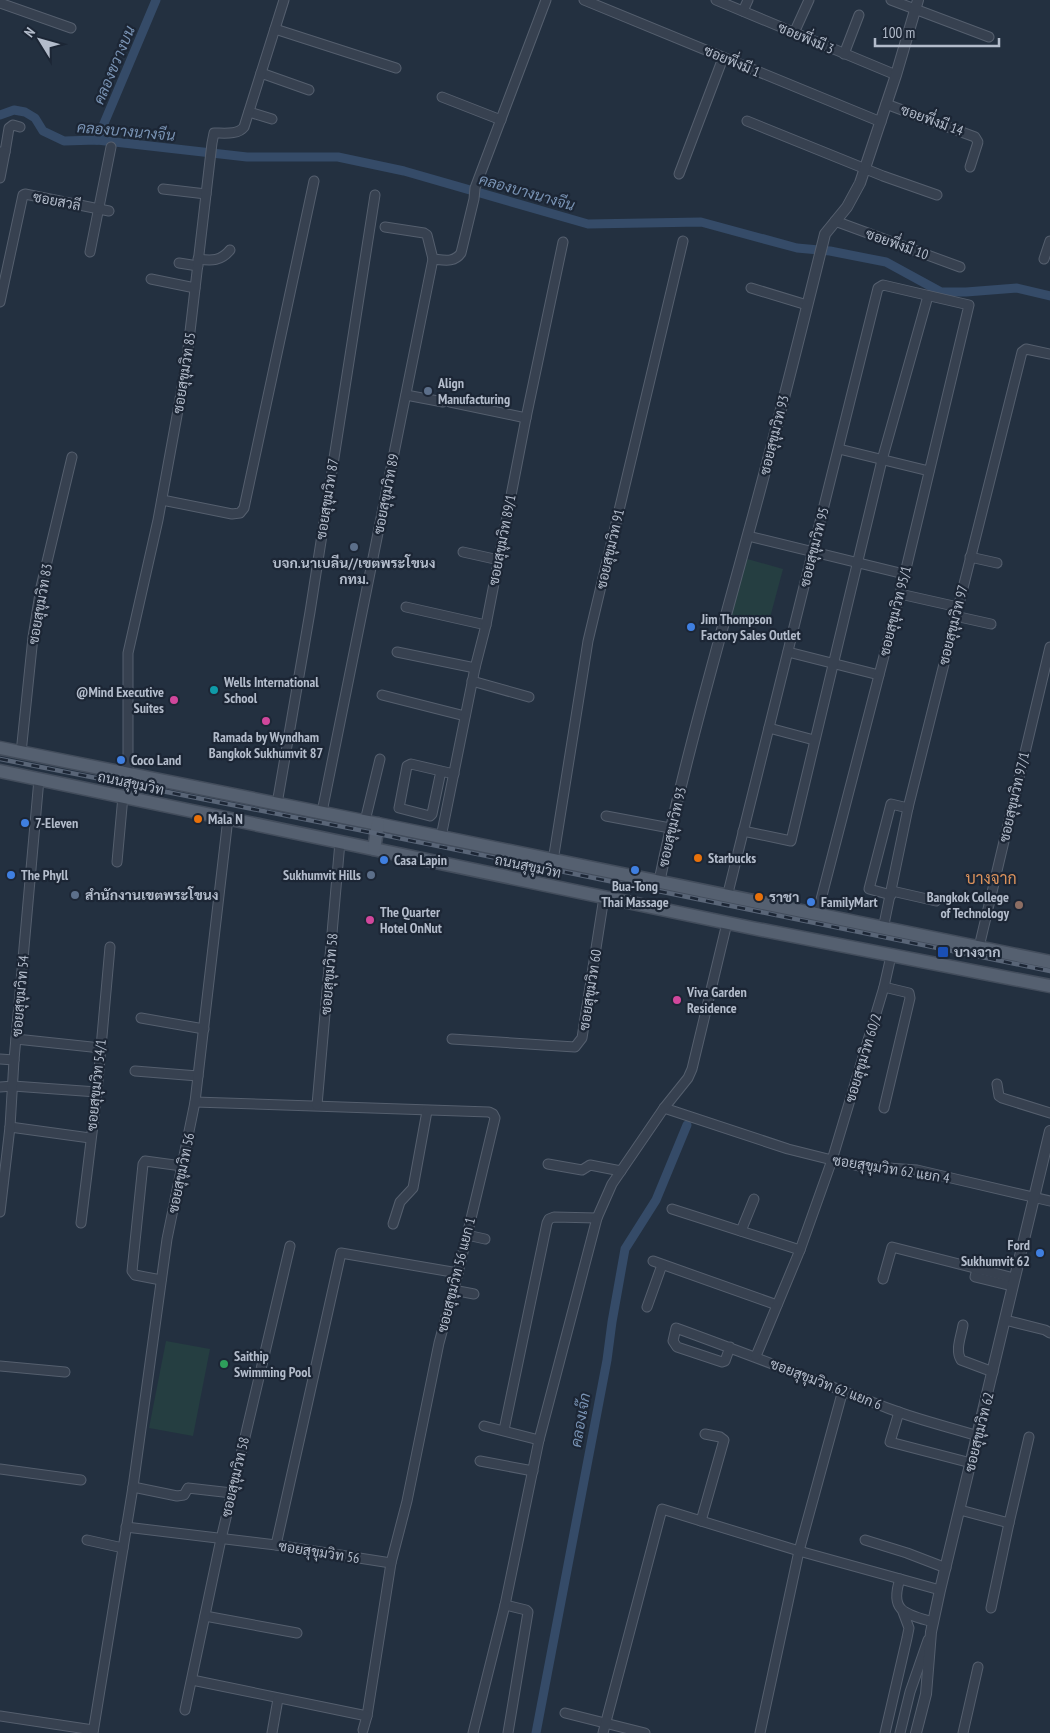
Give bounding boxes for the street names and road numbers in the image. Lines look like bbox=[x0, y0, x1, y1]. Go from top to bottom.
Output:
street label: ซอยพึ่งมี 3 bbox=[775, 15, 838, 58]
street label: ซอยพึ่งมี 1 bbox=[701, 38, 764, 81]
street label: ซอยพึ่งมี 14 bbox=[898, 98, 967, 140]
street label: ซอยสวลี bbox=[32, 188, 82, 214]
street label: ซอยพึ่งมี 10 bbox=[863, 222, 932, 264]
street label: ซอยสุขุมวิท 85 bbox=[169, 331, 200, 415]
street label: ซอยสุขุมวิท 93 bbox=[755, 393, 794, 477]
street label: ซอยสุขุมวิท 89 bbox=[369, 452, 404, 536]
street label: ซอยสุขุมวิท 87 bbox=[312, 457, 343, 541]
street label: ซอยสุขุมวิท 89/1 bbox=[484, 493, 521, 587]
street label: ซอยสุขุมวิท 95 bbox=[795, 505, 834, 589]
street label: ซอยสุขุมวิท 91 bbox=[592, 507, 629, 591]
street label: ซอยสุขุมวิท 83 bbox=[24, 562, 57, 646]
street label: ซอยสุขุมวิท 95/1 bbox=[875, 564, 916, 658]
street label: ซอยสุขุมวิท 97 bbox=[934, 583, 973, 667]
street label: ซอยสุขุมวิท 97/1 bbox=[995, 750, 1034, 844]
street label: ถนนสุขุมวิท bbox=[96, 767, 166, 800]
street label: ซอยสุขุมวิท 93 bbox=[654, 785, 691, 869]
street label: ถนนสุขุมวิท bbox=[493, 850, 563, 883]
street label: ซอยสุขุมวิท 58 bbox=[316, 932, 343, 1016]
street label: ซอยสุขุมวิท 60 bbox=[575, 948, 606, 1032]
street label: ซอยสุขุมวิท 54 bbox=[7, 954, 34, 1038]
street label: ซอยสุขุมวิท 60/2 bbox=[841, 1011, 886, 1105]
street label: ซอยสุขุมวิท 54/1 bbox=[82, 1038, 111, 1132]
street label: ซอยสุขุมวิท 56 bbox=[164, 1131, 199, 1215]
street label: ซอยสุขุมวิท 62 แยก 4 bbox=[831, 1151, 951, 1188]
street label: ซอยสุขุมวิท 56 แยก 1 bbox=[433, 1215, 480, 1335]
street label: ซอยสุขุมวิท 62 แยก 6 bbox=[767, 1354, 884, 1415]
street label: ซอยสุขุมวิท 62 bbox=[960, 1390, 999, 1474]
street label: ซอยสุขุมวิท 58 bbox=[217, 1435, 254, 1519]
street label: ซอยสุขุมวิท 56 bbox=[277, 1537, 361, 1568]

